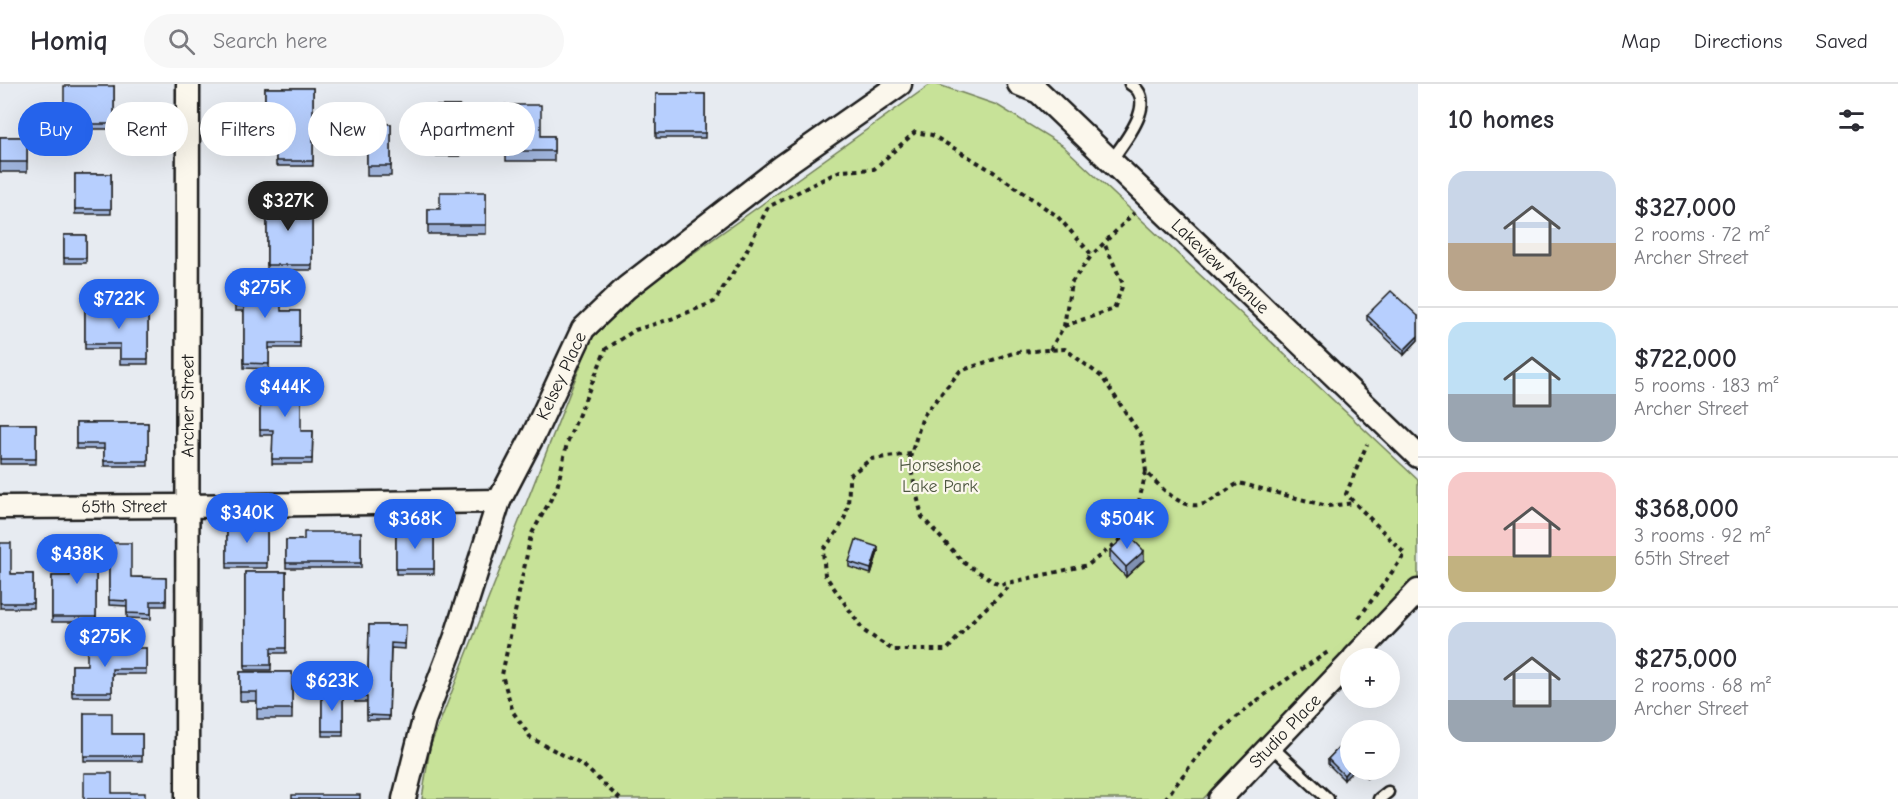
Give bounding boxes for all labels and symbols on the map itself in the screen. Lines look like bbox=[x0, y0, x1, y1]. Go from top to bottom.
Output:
pin: $327K bbox=[246, 181, 330, 232]
street label: Lakeview Avenue bbox=[1167, 215, 1273, 318]
pin: $275K bbox=[223, 268, 307, 319]
pin: $722K bbox=[77, 279, 161, 330]
street label: Kelsey Place bbox=[532, 329, 591, 423]
street label: Archer Street bbox=[177, 354, 199, 457]
pin: $444K bbox=[243, 367, 327, 418]
park label: Horseshoe Lake Park bbox=[899, 455, 981, 497]
pin: $340K bbox=[205, 493, 289, 544]
street label: 65th Street bbox=[81, 496, 168, 518]
pin: $368K bbox=[373, 499, 457, 550]
pin: $504K bbox=[1085, 499, 1169, 550]
pin: $438K bbox=[35, 534, 119, 585]
pin: $275K bbox=[63, 617, 147, 668]
pin: $623K bbox=[290, 661, 374, 712]
street label: Studio Place bbox=[1245, 690, 1326, 773]

